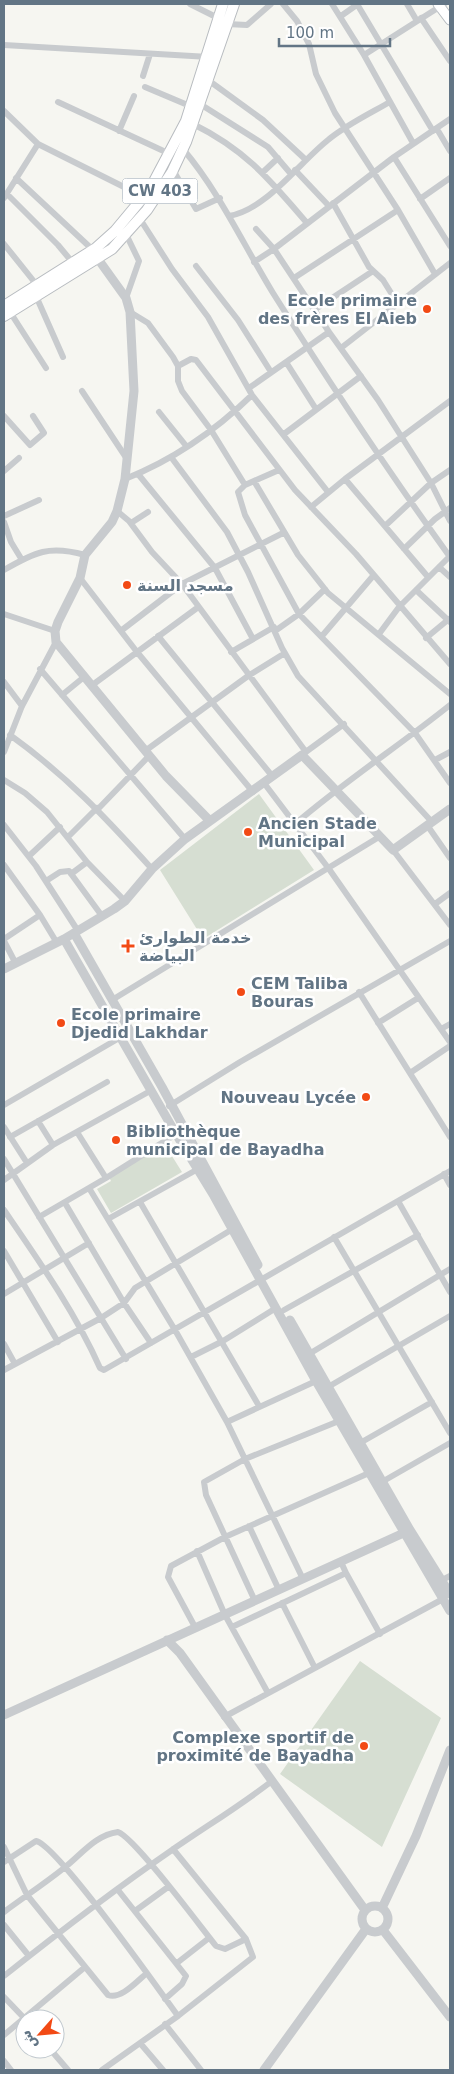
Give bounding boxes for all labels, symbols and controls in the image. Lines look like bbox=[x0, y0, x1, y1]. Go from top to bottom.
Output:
scale bar bbox=[279, 15, 390, 47]
text: 100 m bbox=[286, 24, 334, 42]
road number: CW 403 bbox=[122, 178, 198, 204]
place label: Ecole primaire des frères El Aieb bbox=[258, 291, 417, 328]
marker: Ecole primaire des frères El Aieb bbox=[421, 303, 433, 315]
place label: مسجد السنة bbox=[137, 576, 234, 595]
marker: مسجد السنة bbox=[121, 579, 133, 591]
place label: Ancien Stade Municipal bbox=[258, 814, 377, 851]
marker: Ancien Stade Municipal bbox=[242, 826, 254, 838]
place label: خدمة الطوارئ البياضة bbox=[139, 928, 251, 965]
marker: خدمة الطوارئ البياضة bbox=[121, 939, 135, 953]
place label: CEM Taliba Bouras bbox=[251, 974, 348, 1011]
marker: CEM Taliba Bouras bbox=[235, 986, 247, 998]
place label: Ecole primaire Djedid Lakhdar bbox=[71, 1005, 208, 1042]
marker: Ecole primaire Djedid Lakhdar bbox=[55, 1017, 67, 1029]
place label: Nouveau Lycée bbox=[220, 1088, 356, 1107]
marker: Nouveau Lycée bbox=[360, 1091, 372, 1103]
place label: Bibliothèque municipal de Bayadha bbox=[126, 1122, 324, 1159]
marker: Bibliothèque municipal de Bayadha bbox=[110, 1134, 122, 1146]
place label: Complexe sportif de proximité de Bayadha bbox=[156, 1728, 354, 1765]
marker: Complexe sportif de proximité de Bayadha bbox=[358, 1740, 370, 1752]
north arrow bbox=[15, 2009, 65, 2059]
text: ش bbox=[17, 2028, 40, 2052]

